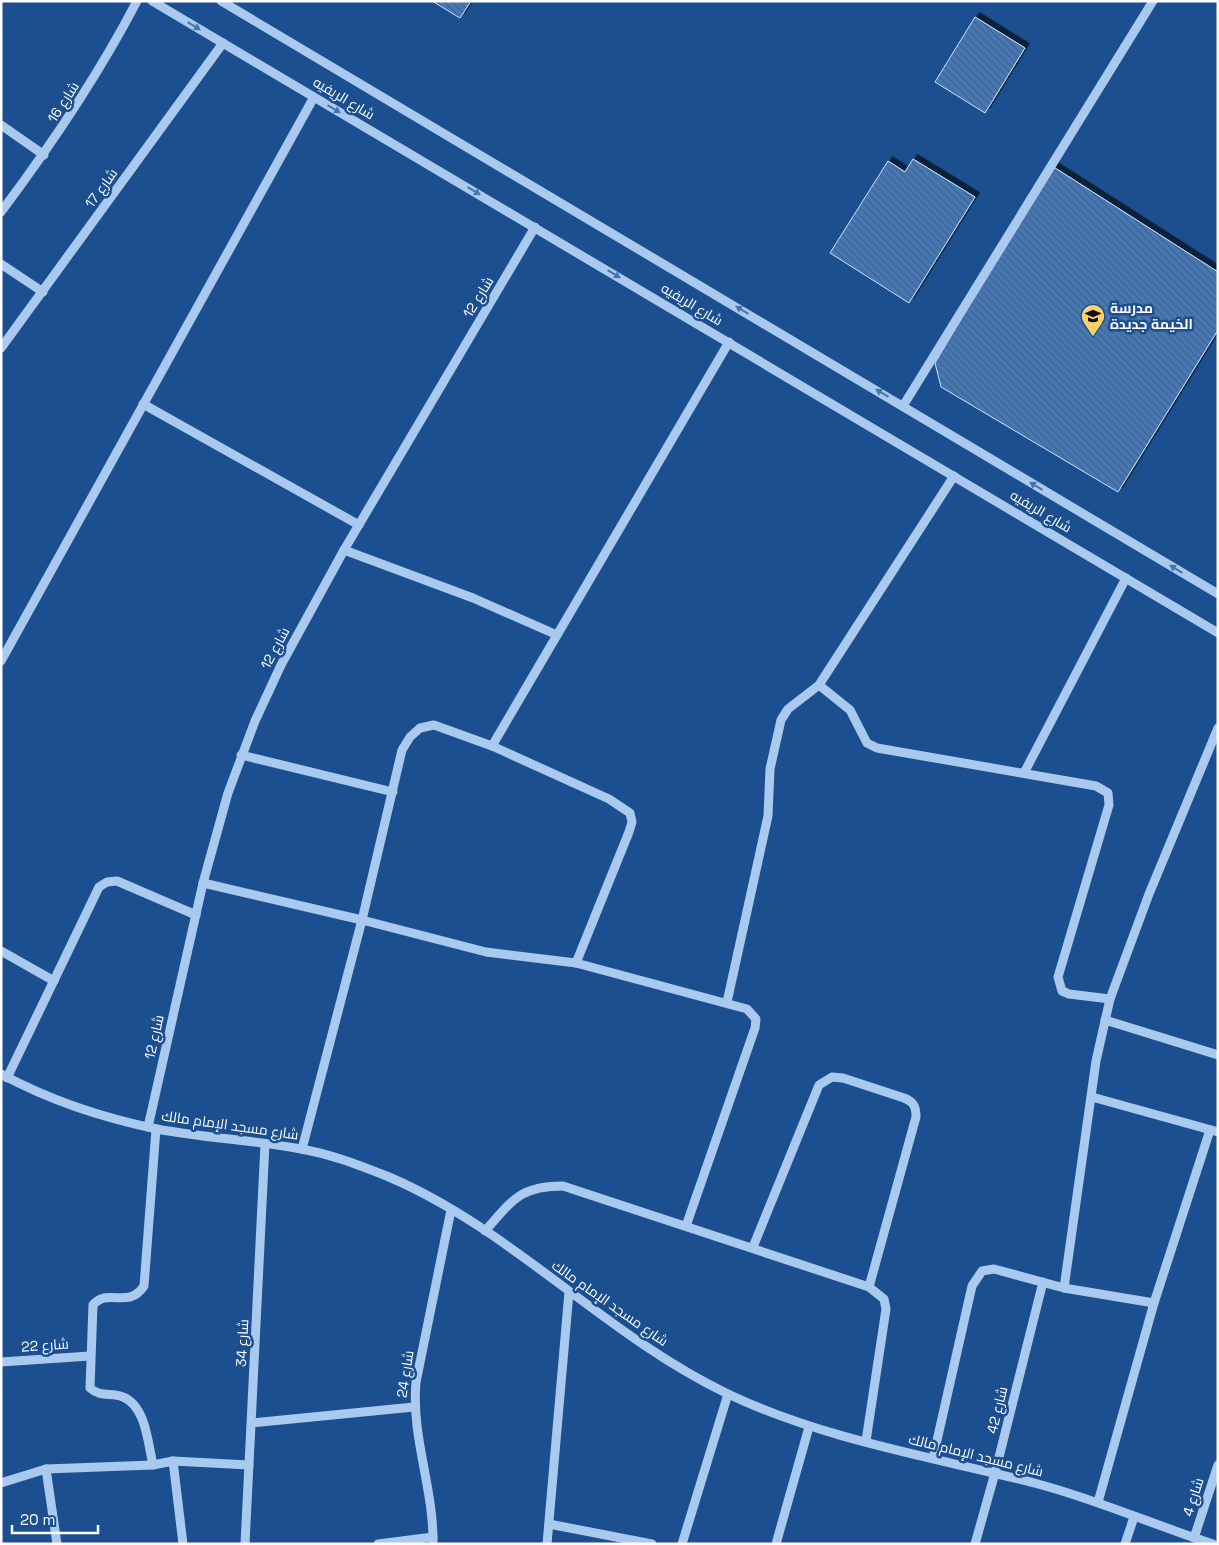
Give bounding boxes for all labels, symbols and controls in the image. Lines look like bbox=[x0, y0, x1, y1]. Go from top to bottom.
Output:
one-way arrow bbox=[187, 22, 200, 31]
street label: شارع الريفيه bbox=[310, 73, 378, 123]
street label: شارع 16 bbox=[43, 78, 83, 126]
one-way arrow bbox=[327, 104, 340, 113]
street label: شارع 17 bbox=[81, 165, 121, 211]
one-way arrow bbox=[467, 187, 480, 196]
one-way arrow bbox=[607, 269, 620, 278]
street label: شارع 12 bbox=[459, 273, 497, 321]
street label: شارع الريفيه bbox=[658, 279, 726, 329]
place label: مدرسة الخيمة جديدة bbox=[1110, 299, 1193, 333]
school or university icon: مدرسة الخيمة جديدة bbox=[1080, 303, 1106, 337]
one-way arrow bbox=[736, 306, 749, 315]
one-way arrow bbox=[875, 389, 888, 398]
one-way arrow bbox=[1030, 481, 1043, 490]
street label: شارع الريفيه bbox=[1007, 486, 1075, 536]
one-way arrow bbox=[1169, 564, 1182, 573]
street label: شارع 12 bbox=[256, 624, 294, 672]
street label: شارع 12 bbox=[140, 1013, 168, 1061]
street label: شارع مسجد الإمام مالك bbox=[160, 1106, 300, 1145]
street label: شارع مسجد الإمام مالك bbox=[548, 1256, 672, 1351]
street label: شارع 34 bbox=[232, 1319, 252, 1367]
street label: شارع 22 bbox=[21, 1334, 69, 1356]
street label: شارع 24 bbox=[392, 1349, 418, 1399]
street label: شارع 42 bbox=[982, 1385, 1012, 1435]
street label: شارع مسجد الإمام مالك bbox=[907, 1430, 1045, 1481]
street label: شارع 4 bbox=[1178, 1475, 1208, 1519]
scale bar bbox=[12, 1502, 99, 1534]
text: 20 m bbox=[20, 1510, 55, 1529]

